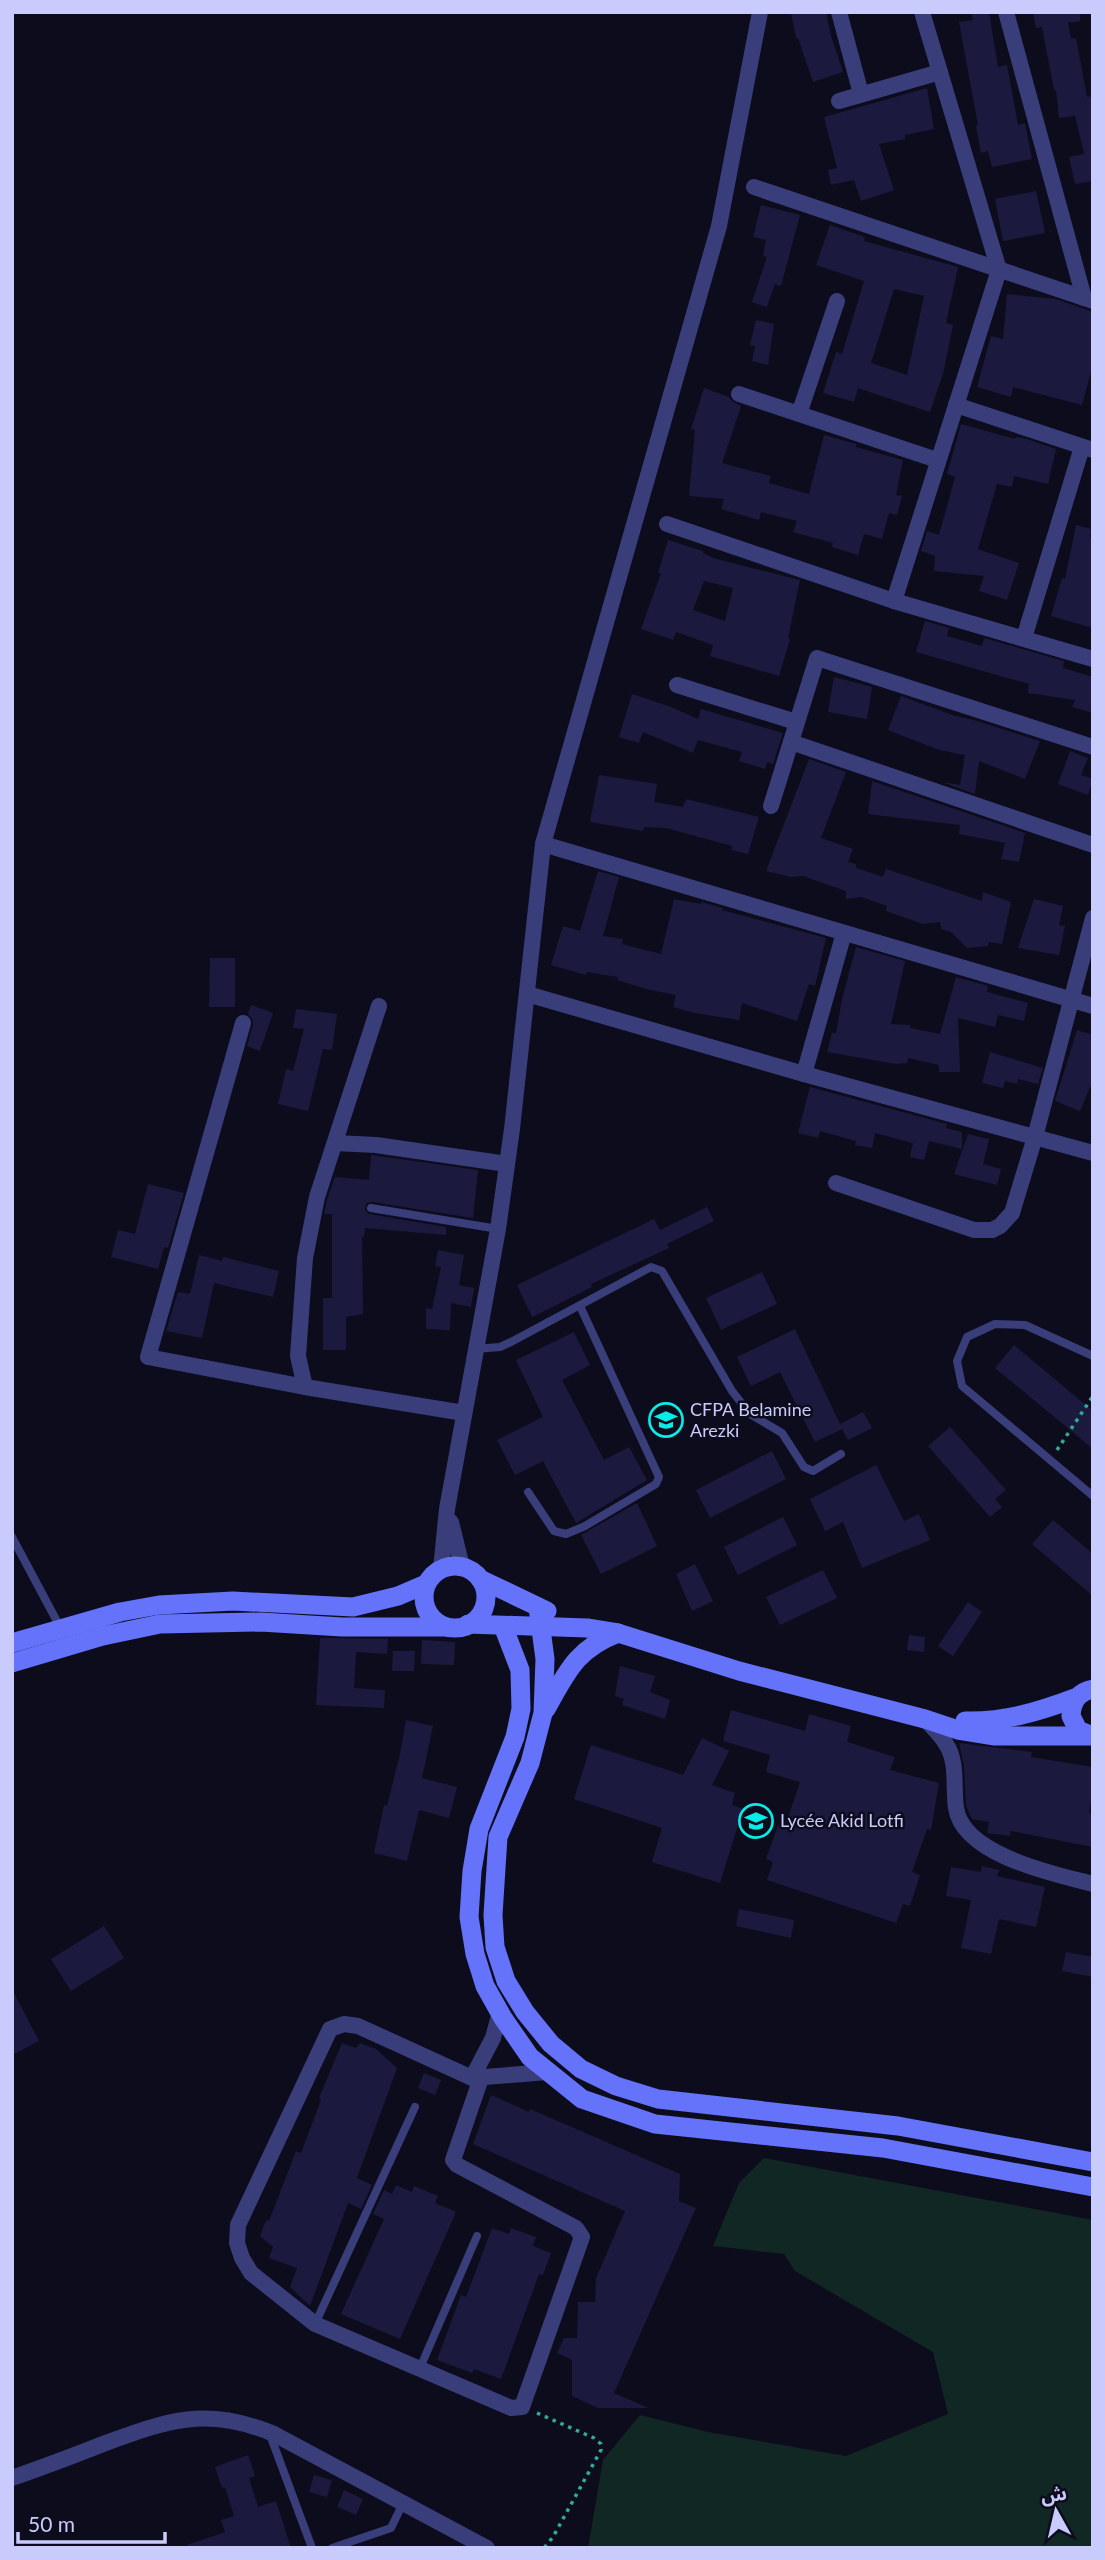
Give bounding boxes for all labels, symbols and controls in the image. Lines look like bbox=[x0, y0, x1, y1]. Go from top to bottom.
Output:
place label: CFPA Belamine Arezki bbox=[690, 1398, 811, 1441]
school or university icon: CFPA Belamine Arezki bbox=[647, 1401, 685, 1439]
school or university icon: Lycée Akid Lotfi bbox=[737, 1802, 775, 1840]
place label: Lycée Akid Lotfi bbox=[780, 1809, 904, 1831]
north arrow bbox=[1021, 2476, 1091, 2546]
text: ش bbox=[1039, 2480, 1068, 2507]
scale bar bbox=[18, 2500, 164, 2544]
text: 50 m bbox=[28, 2511, 75, 2536]

